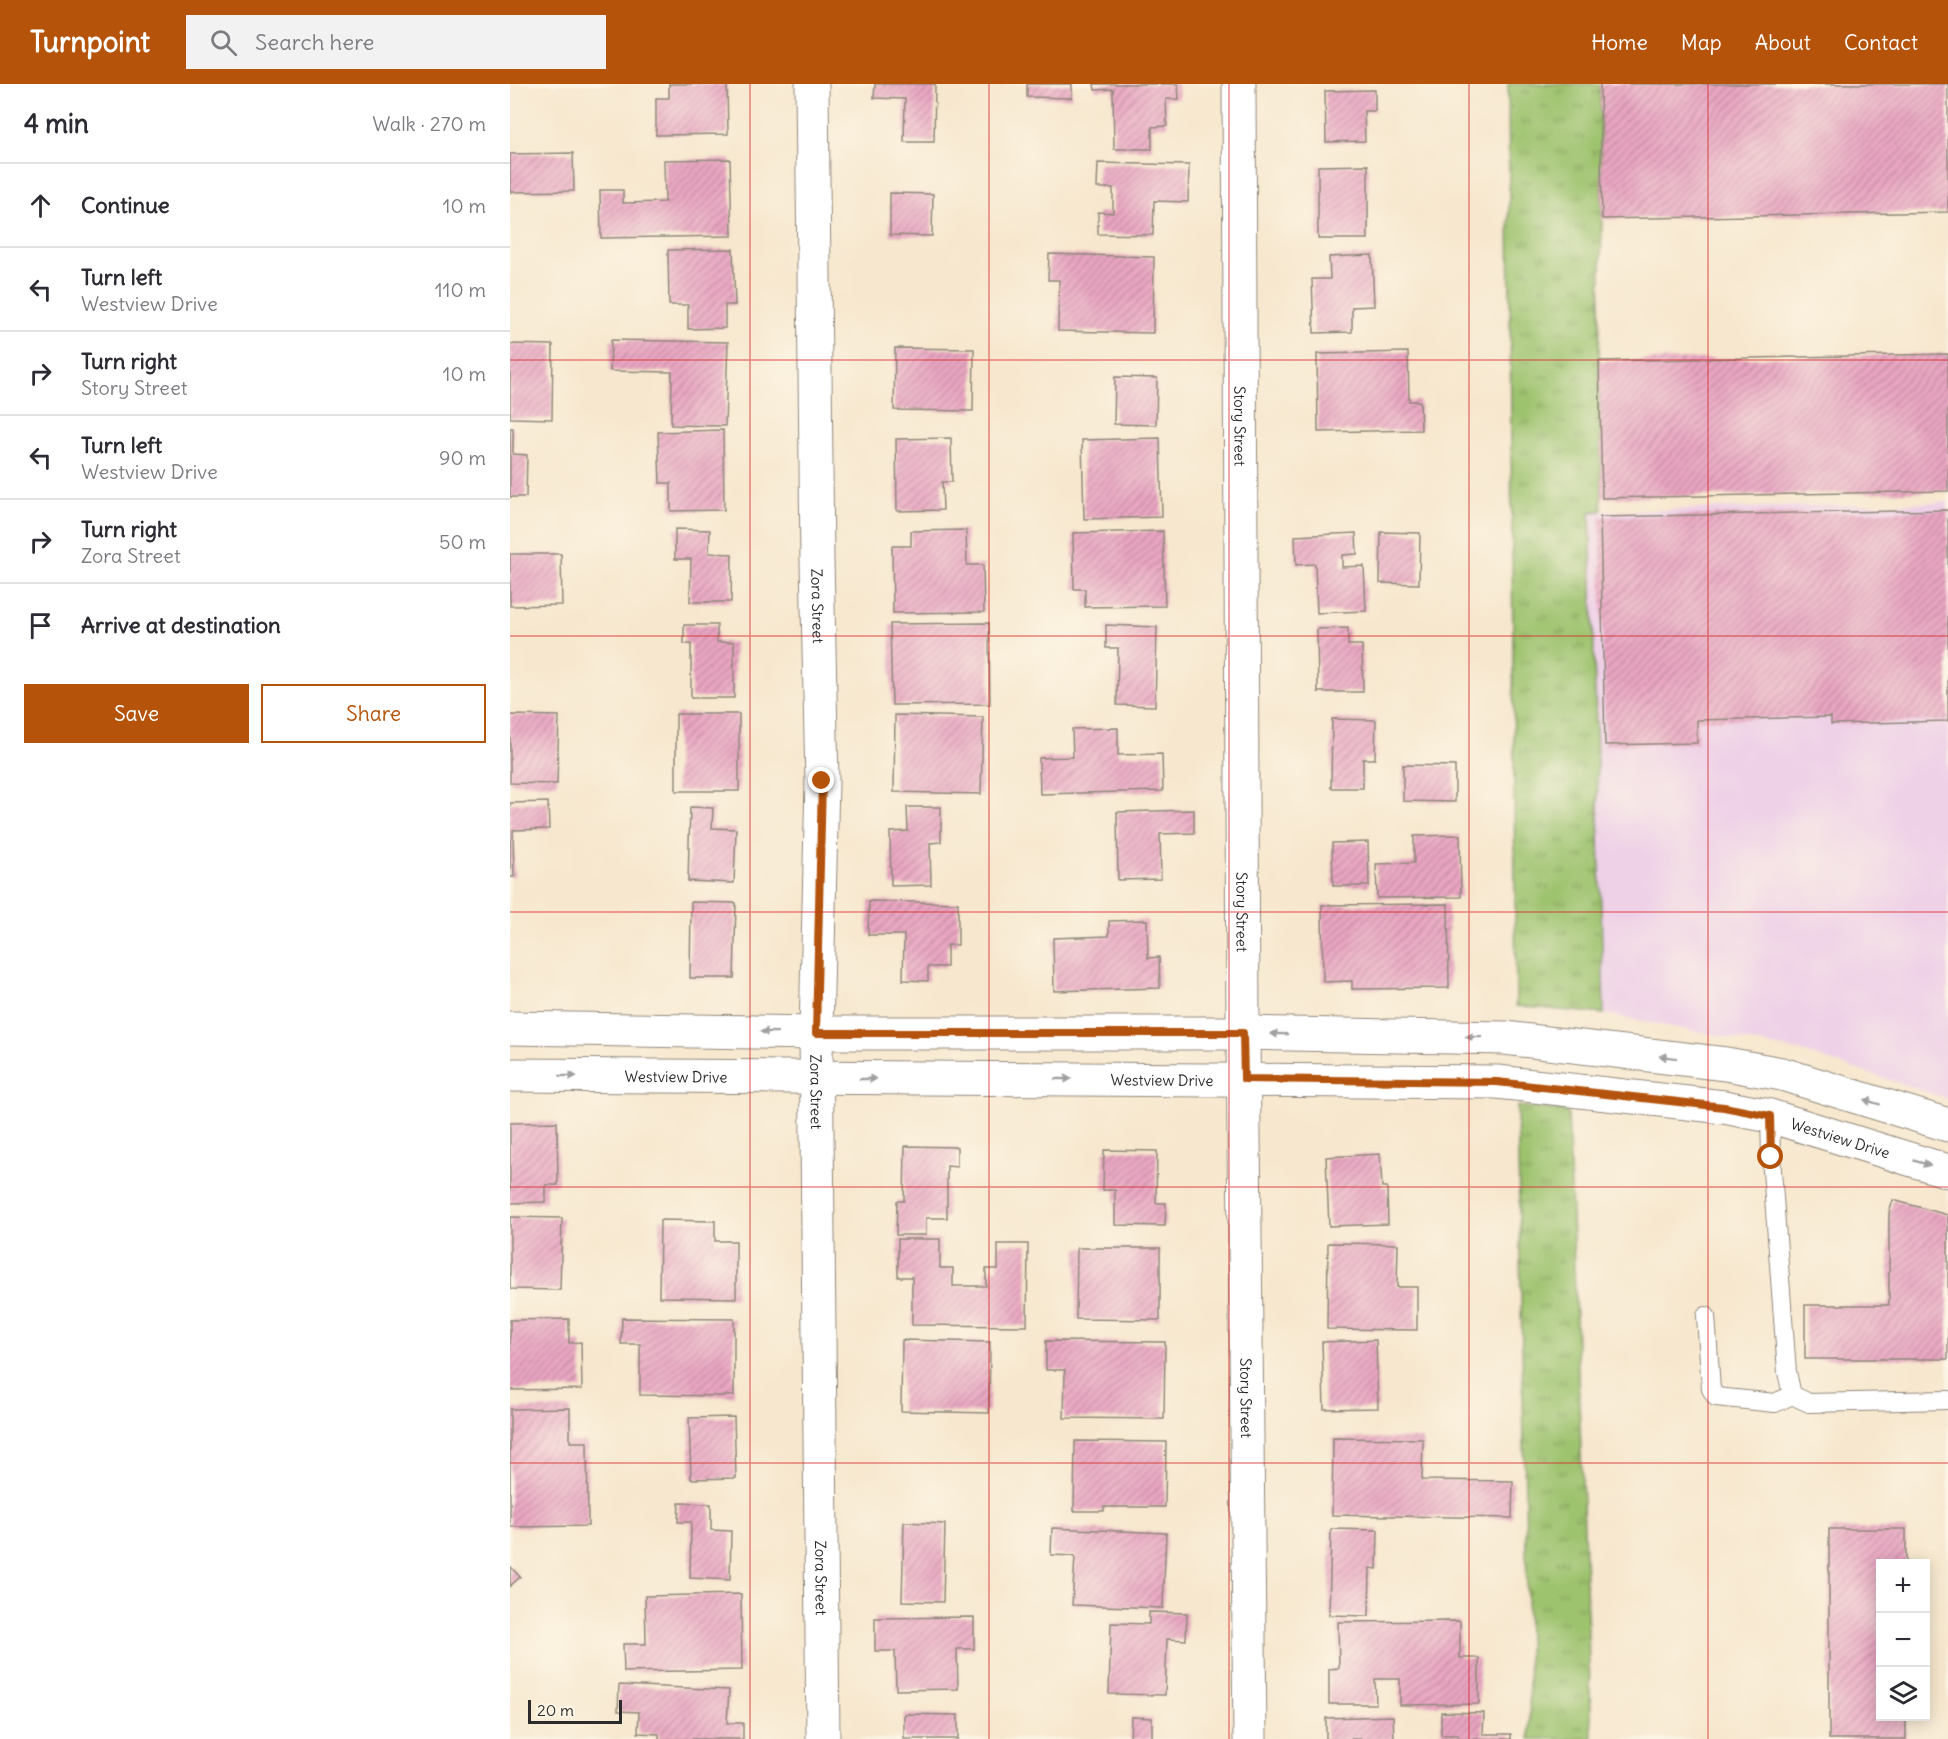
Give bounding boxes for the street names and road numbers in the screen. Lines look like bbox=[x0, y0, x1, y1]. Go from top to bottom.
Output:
street label: Story Street bbox=[1231, 386, 1250, 466]
street label: Zora Street bbox=[808, 568, 828, 644]
street label: Story Street bbox=[1233, 872, 1252, 952]
street label: Zora Street bbox=[807, 1054, 826, 1129]
street label: Westview Drive bbox=[625, 1066, 727, 1086]
street label: Westview Drive bbox=[1111, 1070, 1213, 1089]
street label: Westview Drive bbox=[1789, 1114, 1892, 1162]
street label: Story Street bbox=[1237, 1358, 1257, 1438]
street label: Zora Street bbox=[812, 1540, 831, 1615]

